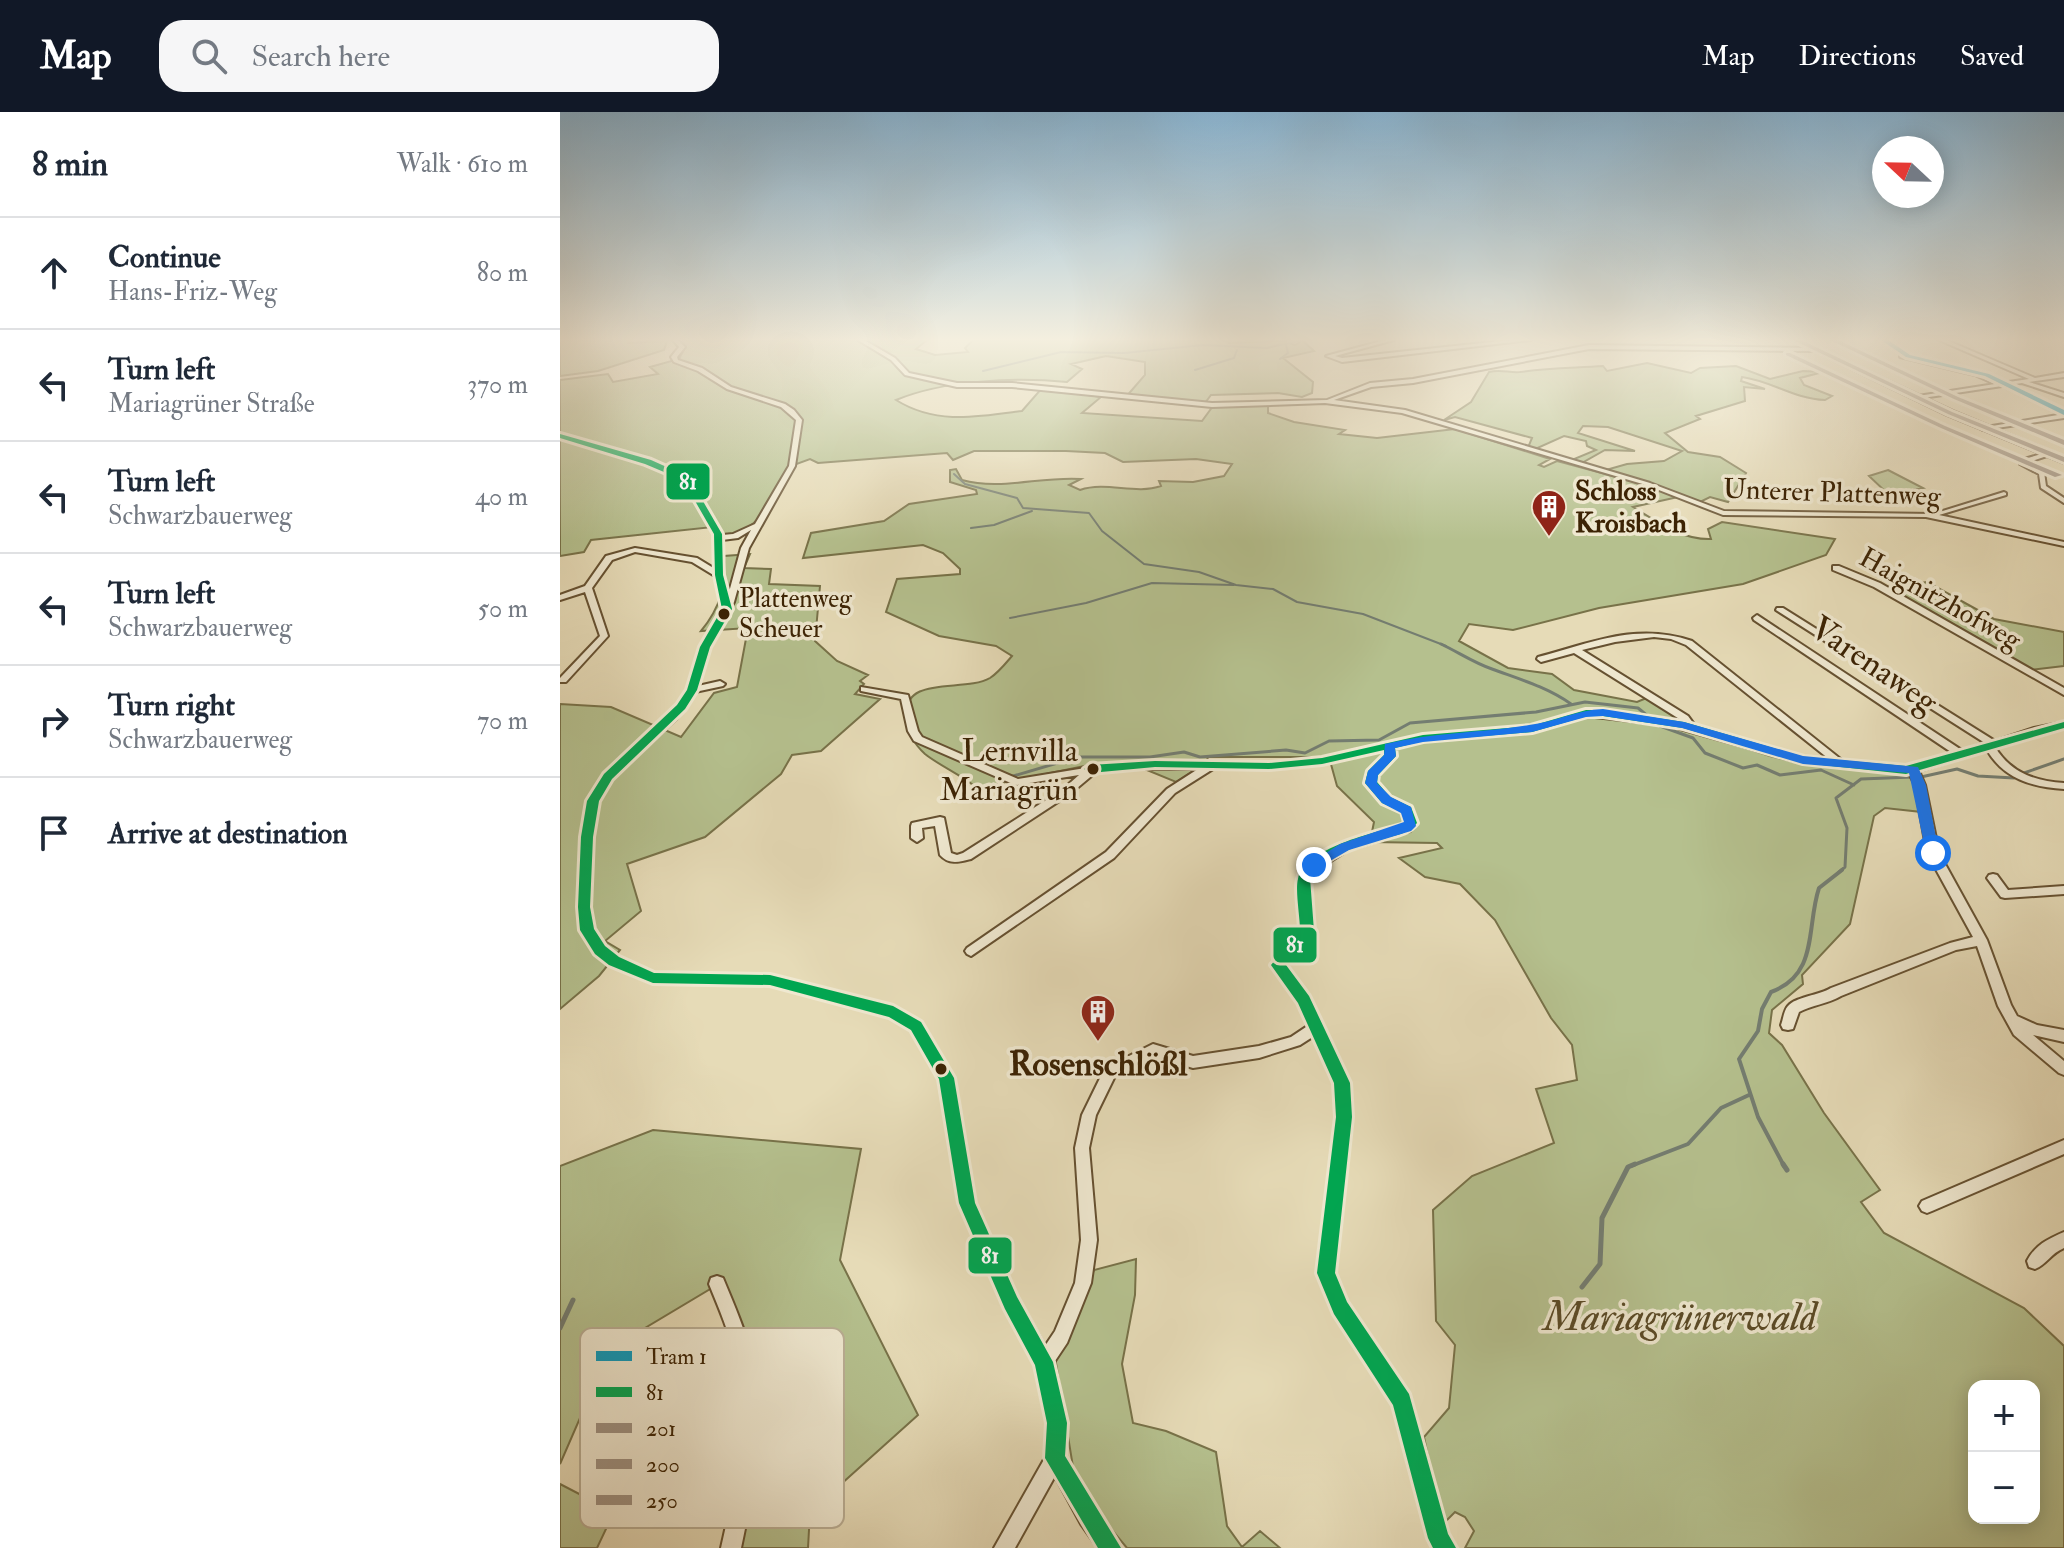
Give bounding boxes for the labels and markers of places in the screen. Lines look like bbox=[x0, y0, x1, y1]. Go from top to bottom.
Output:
place label: Schloss Kroisbach bbox=[1575, 474, 1687, 541]
building icon: Schloss Kroisbach bbox=[1530, 488, 1568, 538]
place label: Plattenweg Scheuer bbox=[739, 583, 853, 645]
marker: Plattenweg Scheuer bbox=[716, 606, 732, 622]
place label: Lernvilla Mariagrün bbox=[940, 731, 1079, 810]
marker: Lernvilla Mariagrün bbox=[1085, 761, 1101, 777]
building icon: Rosenschlößl bbox=[1079, 993, 1117, 1043]
place label: Rosenschlößl bbox=[1009, 1043, 1188, 1086]
unlabelled marker bbox=[933, 1061, 949, 1077]

